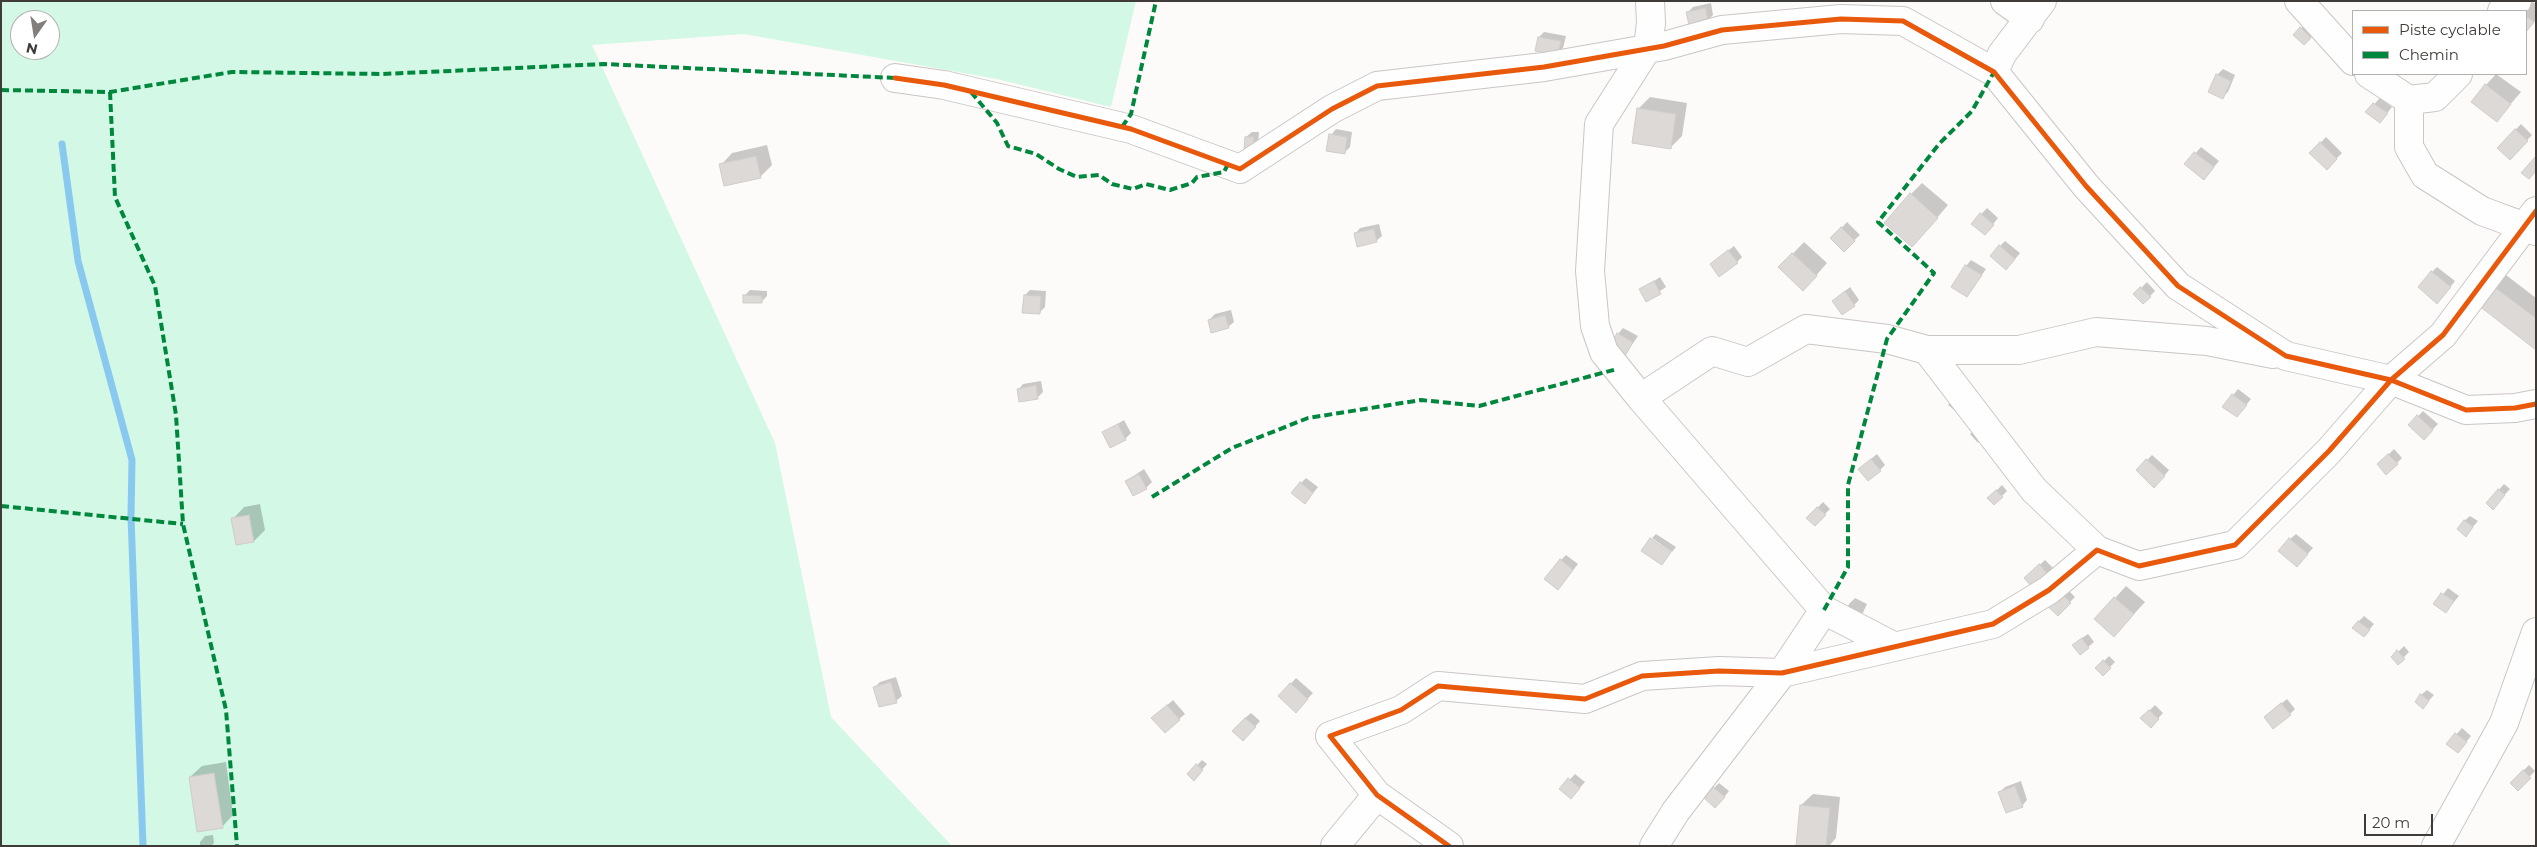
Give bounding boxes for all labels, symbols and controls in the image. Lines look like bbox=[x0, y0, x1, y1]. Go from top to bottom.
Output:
north arrow bbox=[10, 10, 60, 60]
legend bbox=[2352, 10, 2527, 75]
text: Piste cyclable bbox=[2399, 20, 2501, 39]
text: N bbox=[24, 39, 39, 59]
text: Chemin bbox=[2399, 45, 2459, 64]
scale bar bbox=[2367, 804, 2436, 836]
text: 20 m bbox=[2372, 813, 2410, 832]

